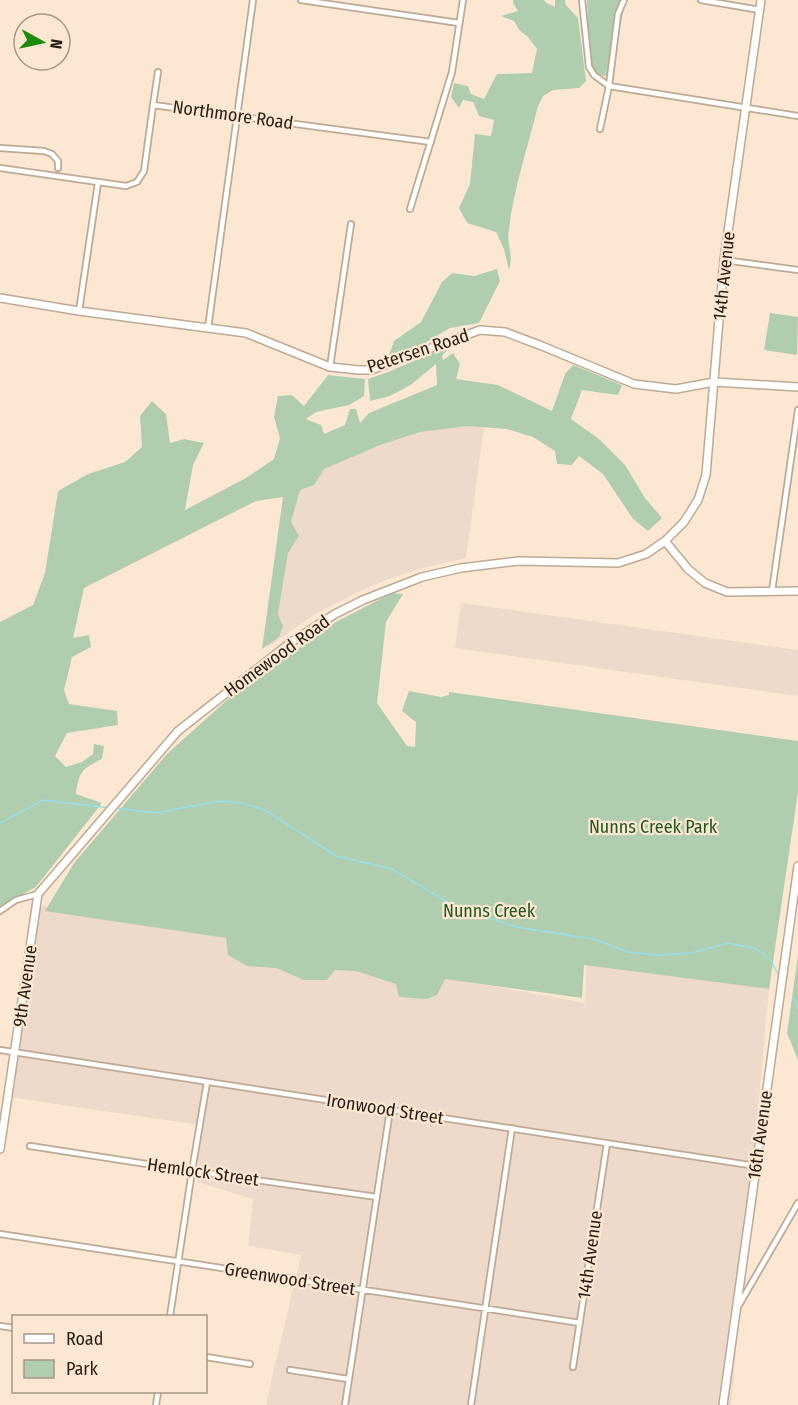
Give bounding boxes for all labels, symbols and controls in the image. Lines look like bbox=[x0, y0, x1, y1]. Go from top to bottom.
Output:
north arrow bbox=[12, 12, 72, 72]
text: N bbox=[46, 38, 66, 50]
street label: Northmore Road bbox=[171, 96, 295, 134]
street label: 14th Avenue bbox=[708, 230, 740, 322]
street label: Petersen Road bbox=[364, 324, 472, 378]
street label: Homewood Road bbox=[220, 610, 334, 702]
park label: Nunns Creek Park bbox=[589, 816, 718, 838]
park label: Nunns Creek bbox=[443, 900, 536, 922]
street label: 9th Avenue bbox=[8, 944, 42, 1028]
street label: Ironwood Street bbox=[325, 1089, 445, 1129]
street label: 16th Avenue bbox=[743, 1089, 777, 1181]
street label: Hemlock Street bbox=[146, 1153, 260, 1191]
street label: 14th Avenue bbox=[573, 1209, 607, 1301]
street label: Greenwood Street bbox=[223, 1258, 357, 1300]
legend bbox=[12, 1315, 207, 1393]
text: Road bbox=[66, 1328, 103, 1350]
text: Park bbox=[66, 1358, 99, 1380]

